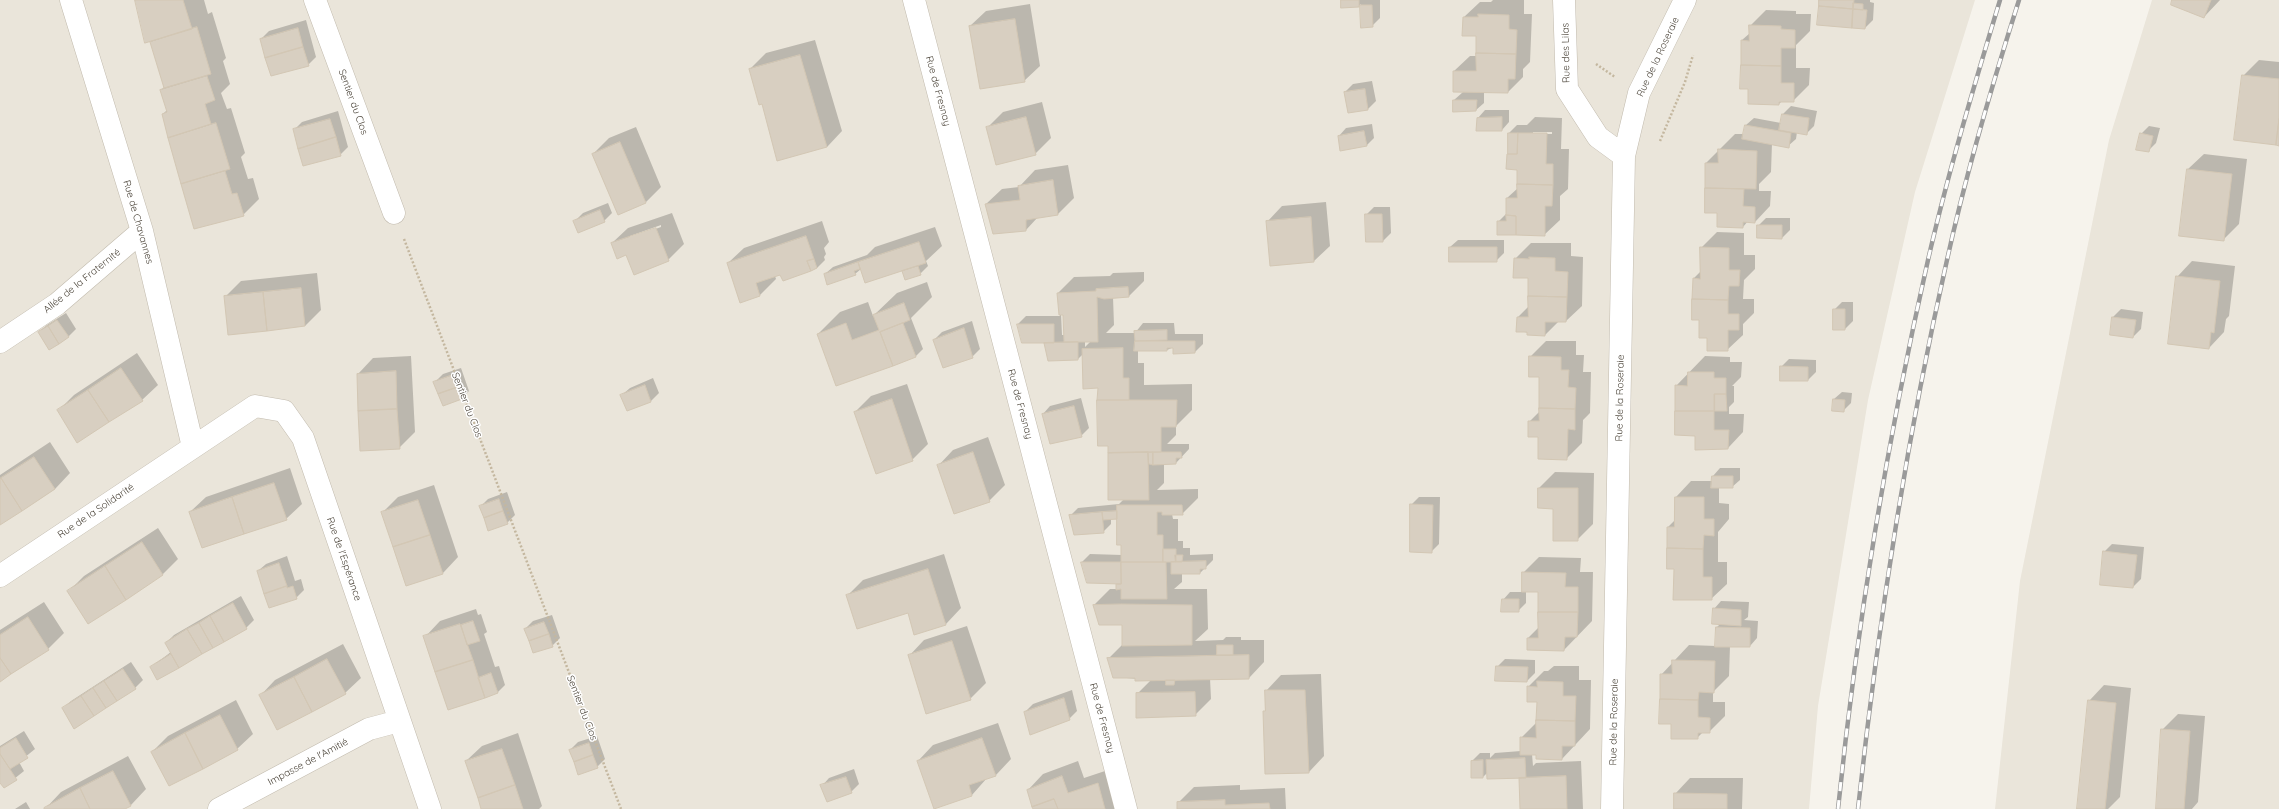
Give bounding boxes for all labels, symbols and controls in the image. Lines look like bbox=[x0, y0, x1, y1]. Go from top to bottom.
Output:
street label: Rue de la Roseraie bbox=[1634, 15, 1682, 99]
street label: Rue des Lilas bbox=[1559, 23, 1573, 83]
street label: Rue de Fresnay bbox=[923, 55, 953, 127]
street label: Sentier du Clos bbox=[336, 68, 370, 136]
street label: Rue de Chavannes bbox=[120, 179, 156, 265]
street label: Allée de la Fraternité bbox=[41, 246, 123, 316]
street label: Rue de la Roseraie bbox=[1613, 354, 1627, 442]
street label: Rue de Fresnay bbox=[1005, 368, 1035, 440]
street label: Sentier du Clos bbox=[449, 371, 485, 439]
street label: Rue de la Solidarité bbox=[56, 481, 136, 541]
street label: Rue de l'Espérance bbox=[324, 516, 364, 602]
street label: Sentier du Clos bbox=[564, 674, 600, 742]
street label: Rue de la Roseraie bbox=[1607, 678, 1621, 766]
street label: Rue de Fresnay bbox=[1087, 682, 1117, 754]
street label: Impasse de l'Amitié bbox=[266, 736, 350, 788]

